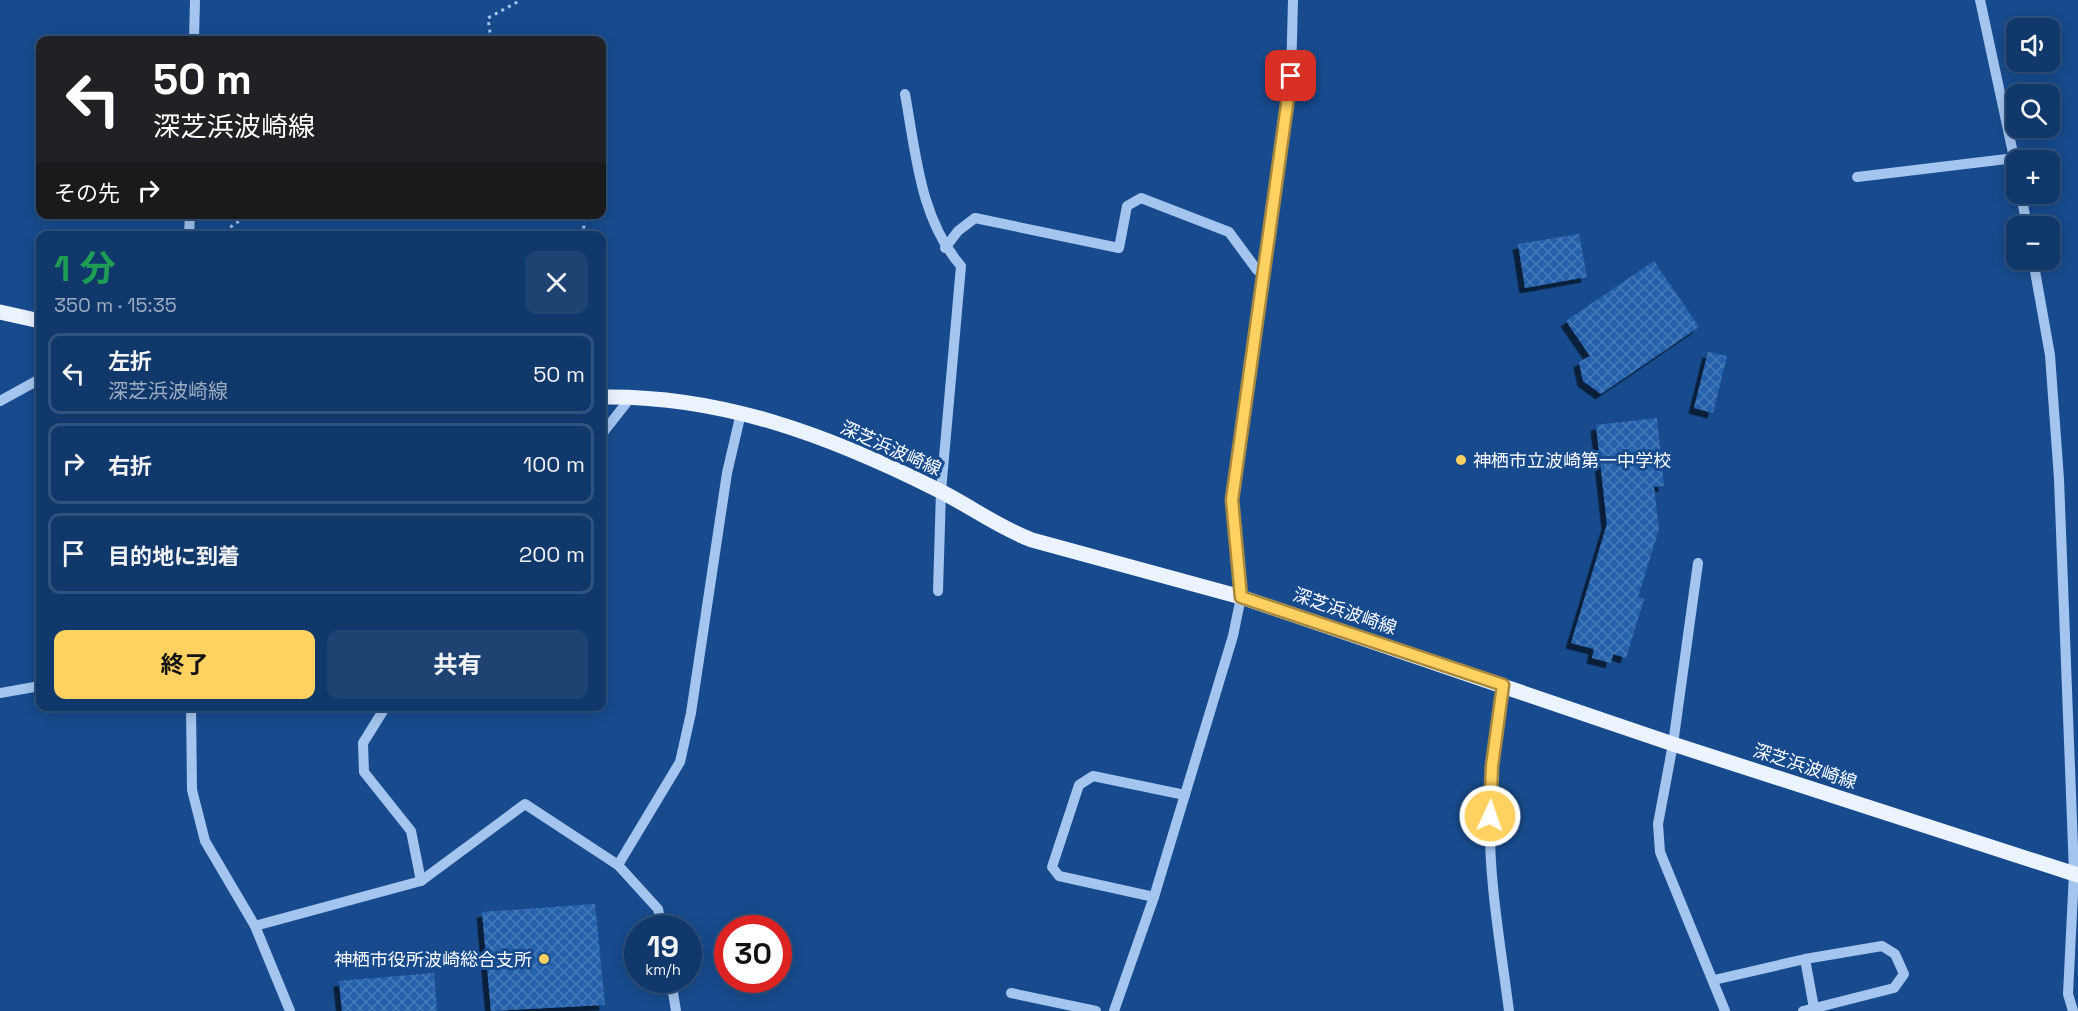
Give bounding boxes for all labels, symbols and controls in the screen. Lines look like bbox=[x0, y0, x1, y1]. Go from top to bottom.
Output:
map controls bbox=[2006, 18, 2060, 270]
button: sound bbox=[2006, 18, 2060, 72]
pin bbox=[1265, 50, 1316, 101]
text: 50 m bbox=[153, 53, 252, 106]
icon: arrive bbox=[1274, 59, 1307, 92]
icon: left bbox=[54, 60, 132, 138]
button: search bbox=[2006, 84, 2060, 138]
text: 深芝浜波崎線 bbox=[153, 109, 315, 144]
button: + bbox=[2006, 150, 2060, 204]
icon: right bbox=[132, 174, 165, 207]
text: その先 bbox=[54, 179, 120, 207]
button: − bbox=[2006, 216, 2060, 270]
text: 1 分 bbox=[54, 246, 115, 292]
button: close bbox=[525, 251, 588, 314]
text: 350 m · 15:35 bbox=[54, 292, 177, 318]
text: 左折 bbox=[108, 347, 152, 375]
icon: left bbox=[57, 357, 90, 390]
text: 50 m bbox=[533, 360, 585, 388]
text: 深芝浜波崎線 bbox=[108, 378, 228, 404]
street label: 深芝浜波崎線 bbox=[837, 416, 945, 480]
icon: right bbox=[57, 447, 90, 480]
place label: 神栖市立波崎第一中学校 bbox=[1473, 449, 1671, 472]
text: 100 m bbox=[523, 450, 585, 478]
text: 右折 bbox=[108, 452, 152, 480]
marker: 神栖市立波崎第一中学校 bbox=[1454, 453, 1468, 467]
icon: arrive bbox=[57, 537, 90, 570]
text: 200 m bbox=[519, 540, 585, 568]
text: 目的地に到着 bbox=[108, 542, 240, 570]
street label: 深芝浜波崎線 bbox=[1290, 583, 1400, 639]
button: 終了 bbox=[54, 630, 315, 699]
button: 共有 bbox=[327, 630, 588, 699]
street label: 深芝浜波崎線 bbox=[1750, 738, 1860, 794]
position arrow bbox=[1458, 784, 1522, 848]
speed limit sign: 30 bbox=[714, 915, 792, 993]
text: 19 bbox=[647, 927, 679, 966]
place label: 神栖市役所波崎総合支所 bbox=[334, 948, 532, 971]
marker: 神栖市役所波崎総合支所 bbox=[537, 952, 551, 966]
text: km/h bbox=[645, 960, 681, 979]

